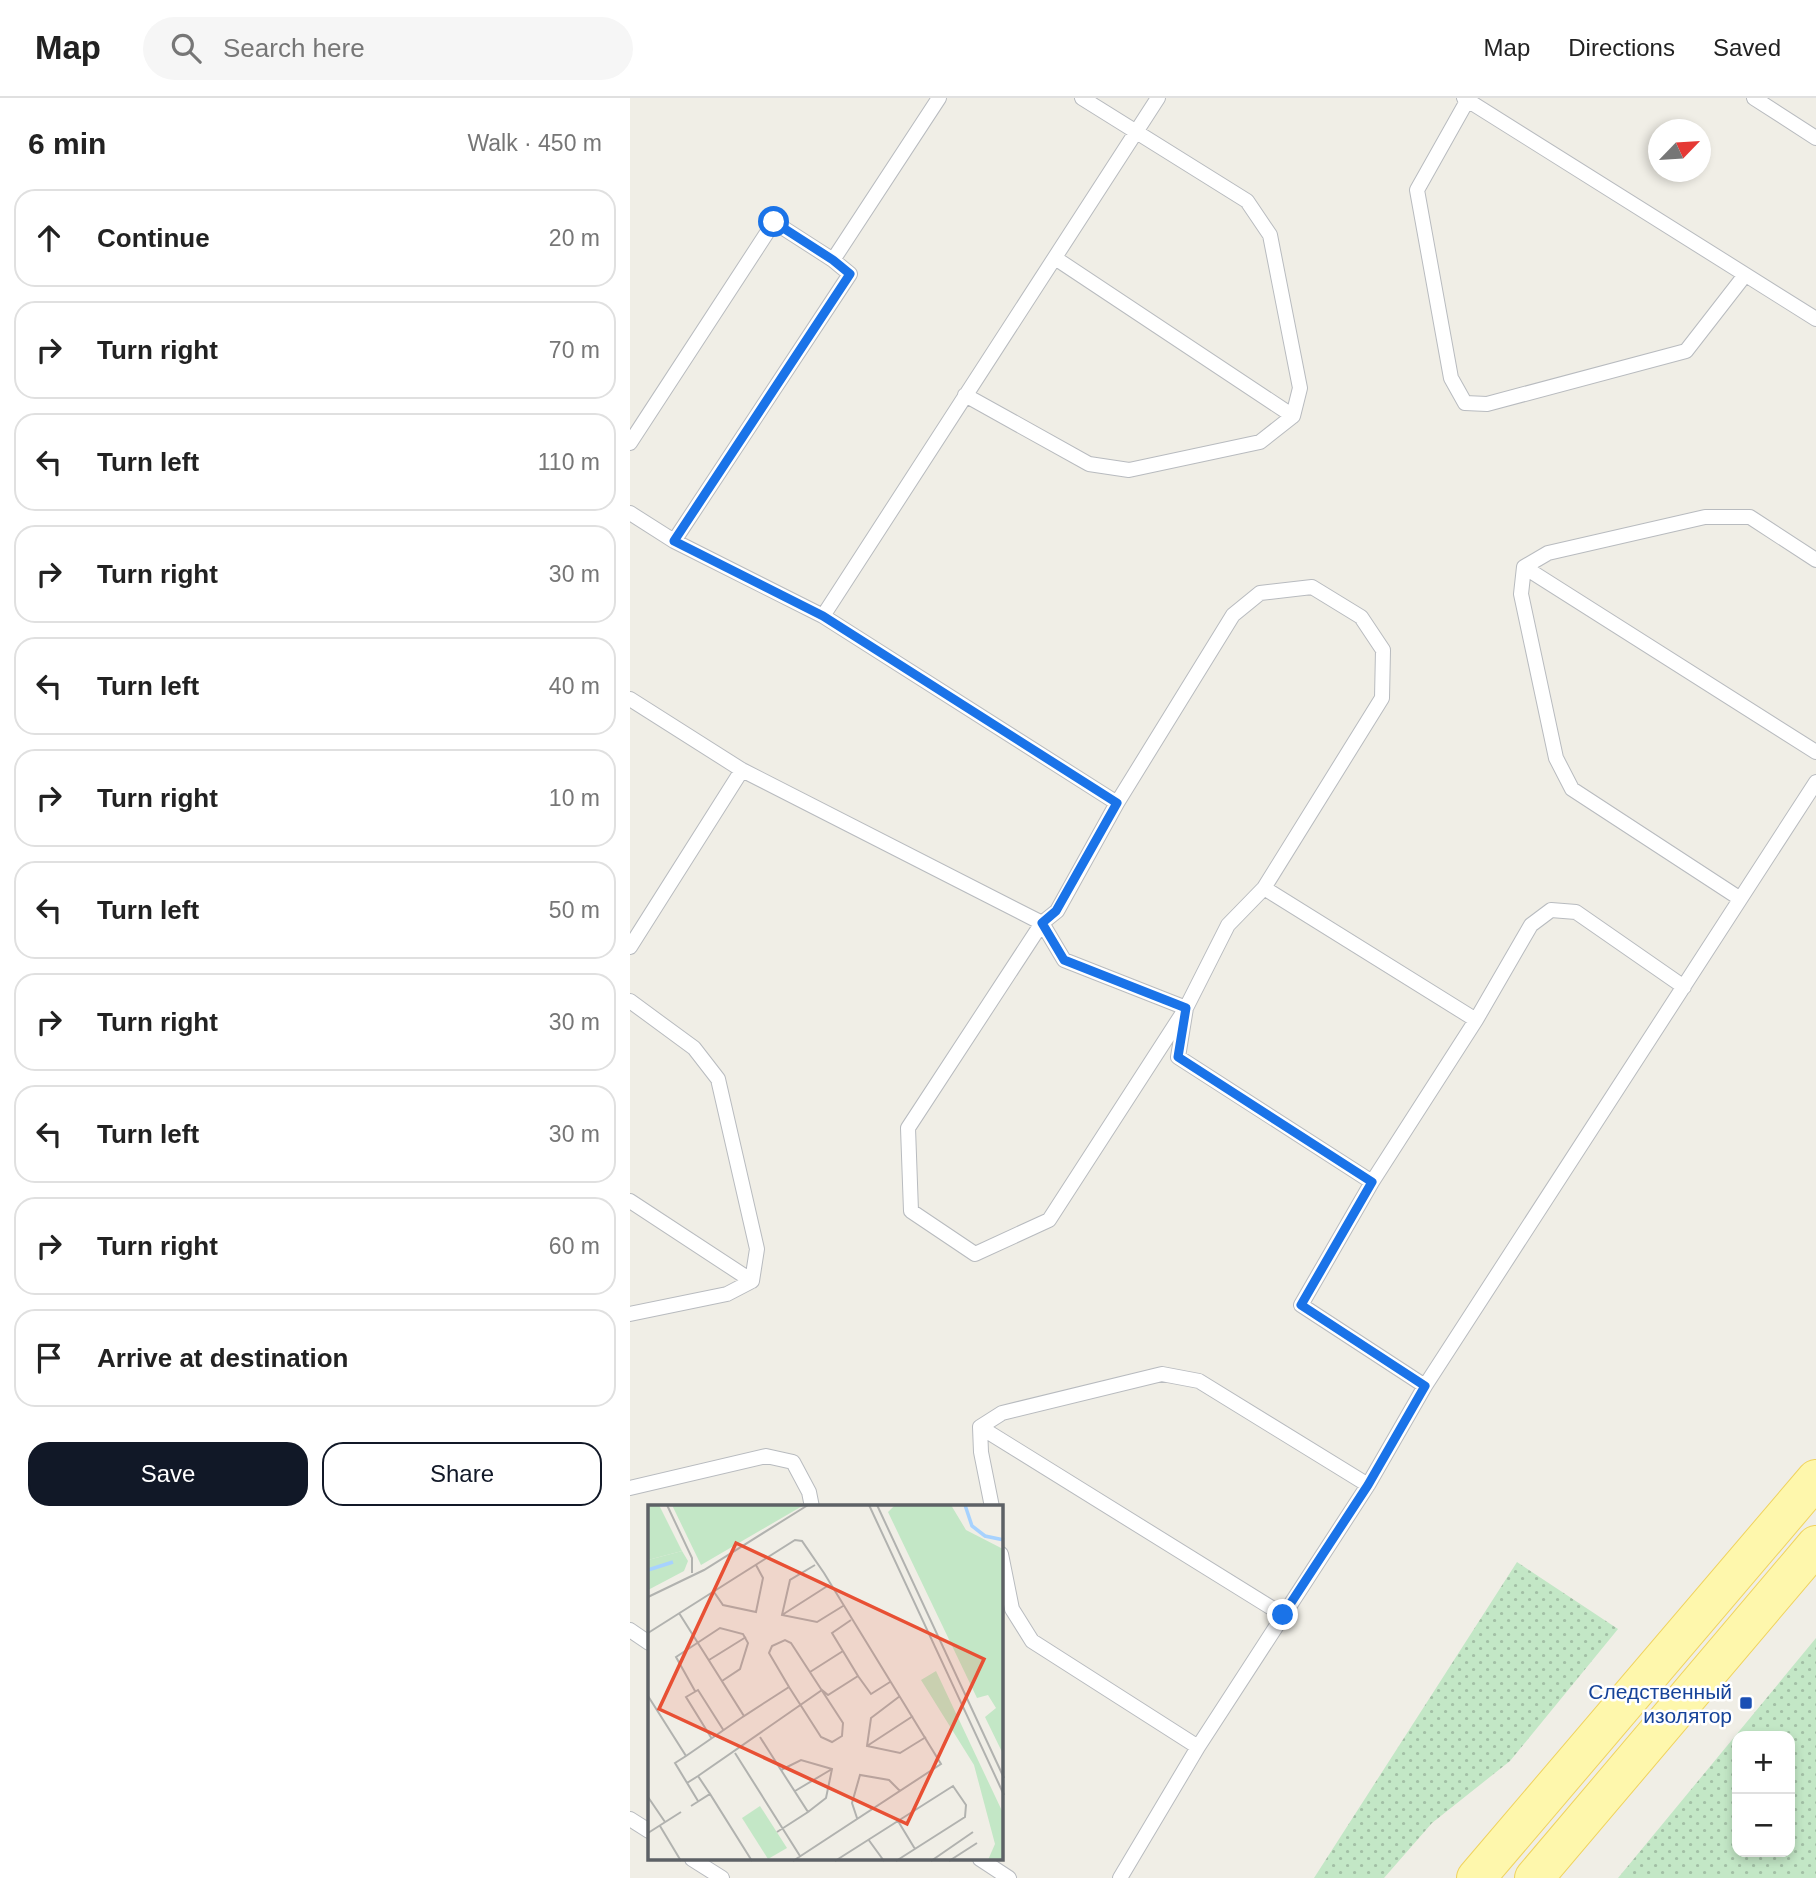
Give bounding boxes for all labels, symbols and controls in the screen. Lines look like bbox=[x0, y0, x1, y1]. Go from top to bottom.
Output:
search box bbox=[143, 17, 633, 80]
text: Map bbox=[35, 29, 101, 66]
icon: search bbox=[167, 29, 205, 67]
text: Search here bbox=[223, 33, 365, 63]
text: Map bbox=[1484, 34, 1530, 61]
text: Directions bbox=[1568, 34, 1675, 61]
text: Saved bbox=[1713, 34, 1781, 61]
north arrow bbox=[1648, 119, 1711, 182]
text: 6 min bbox=[28, 127, 106, 160]
text: Walk · 450 m bbox=[467, 130, 602, 156]
route start bbox=[758, 206, 789, 237]
icon: ahead bbox=[30, 219, 68, 257]
text: Continue bbox=[97, 223, 210, 253]
text: 20 m bbox=[549, 225, 600, 251]
icon: right bbox=[30, 331, 68, 369]
text: Turn right bbox=[97, 335, 218, 365]
text: 70 m bbox=[549, 337, 600, 363]
icon: left bbox=[30, 443, 68, 481]
text: Turn left bbox=[97, 447, 199, 477]
text: 110 m bbox=[538, 449, 600, 475]
icon: right bbox=[30, 555, 68, 593]
text: Turn right bbox=[97, 559, 218, 589]
text: 30 m bbox=[549, 561, 600, 587]
icon: left bbox=[30, 667, 68, 705]
text: Turn left bbox=[97, 671, 199, 701]
text: 40 m bbox=[549, 673, 600, 699]
icon: right bbox=[30, 779, 68, 817]
text: Turn right bbox=[97, 783, 218, 813]
text: 10 m bbox=[549, 785, 600, 811]
icon: left bbox=[30, 891, 68, 929]
text: Turn left bbox=[97, 895, 199, 925]
text: 50 m bbox=[549, 897, 600, 923]
icon: right bbox=[30, 1003, 68, 1041]
text: Turn right bbox=[97, 1007, 218, 1037]
text: 30 m bbox=[549, 1009, 600, 1035]
icon: left bbox=[30, 1115, 68, 1153]
text: Turn left bbox=[97, 1119, 199, 1149]
text: 30 m bbox=[549, 1121, 600, 1147]
icon: right bbox=[30, 1227, 68, 1265]
text: Turn right bbox=[97, 1231, 218, 1261]
text: 60 m bbox=[549, 1233, 600, 1259]
icon: arrive bbox=[30, 1339, 68, 1377]
text: Arrive at destination bbox=[97, 1343, 348, 1373]
button: Save bbox=[28, 1442, 308, 1506]
button: Share bbox=[322, 1442, 602, 1506]
inset map bbox=[648, 1505, 1003, 1860]
route end bbox=[1267, 1599, 1298, 1630]
place label: Следственный изолятор bbox=[1588, 1680, 1732, 1727]
marker: Следственный изолятор bbox=[1738, 1695, 1754, 1711]
map controls bbox=[1732, 1731, 1795, 1857]
button: + bbox=[1732, 1731, 1795, 1794]
button: − bbox=[1732, 1794, 1795, 1857]

